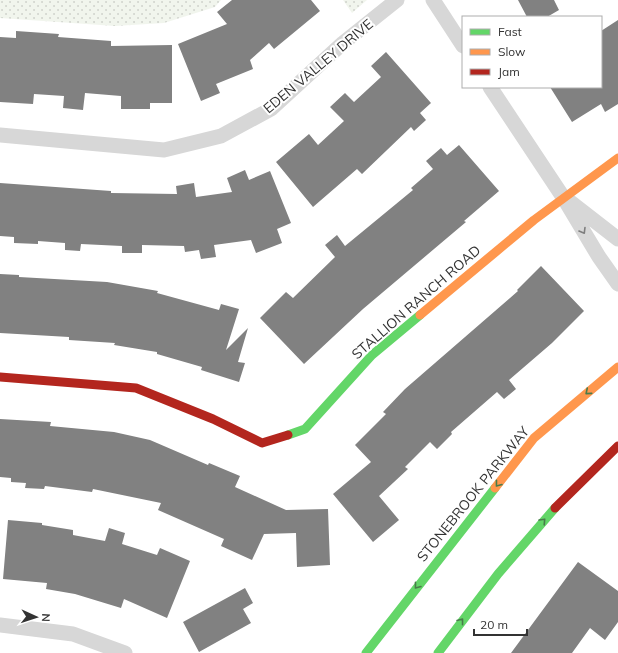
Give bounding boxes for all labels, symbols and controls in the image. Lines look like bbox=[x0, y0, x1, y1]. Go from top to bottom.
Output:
street label: EDEN VALLEY DRIVE bbox=[259, 15, 377, 117]
legend bbox=[462, 16, 602, 88]
text: Fast bbox=[498, 24, 522, 39]
text: Slow bbox=[498, 44, 526, 59]
text: Jam bbox=[498, 64, 520, 79]
one-way arrow bbox=[579, 227, 586, 234]
street label: STALLION RANCH ROAD bbox=[348, 241, 484, 363]
one-way arrow bbox=[586, 388, 593, 395]
street label: STONEBROOK PARKWAY bbox=[413, 422, 533, 565]
one-way arrow bbox=[495, 480, 502, 487]
one-way arrow bbox=[539, 518, 546, 526]
one-way arrow bbox=[415, 582, 422, 589]
north arrow bbox=[16, 597, 56, 637]
scale bar bbox=[474, 611, 527, 637]
text: N bbox=[39, 613, 53, 622]
text: 20 m bbox=[480, 617, 508, 632]
one-way arrow bbox=[456, 619, 463, 626]

